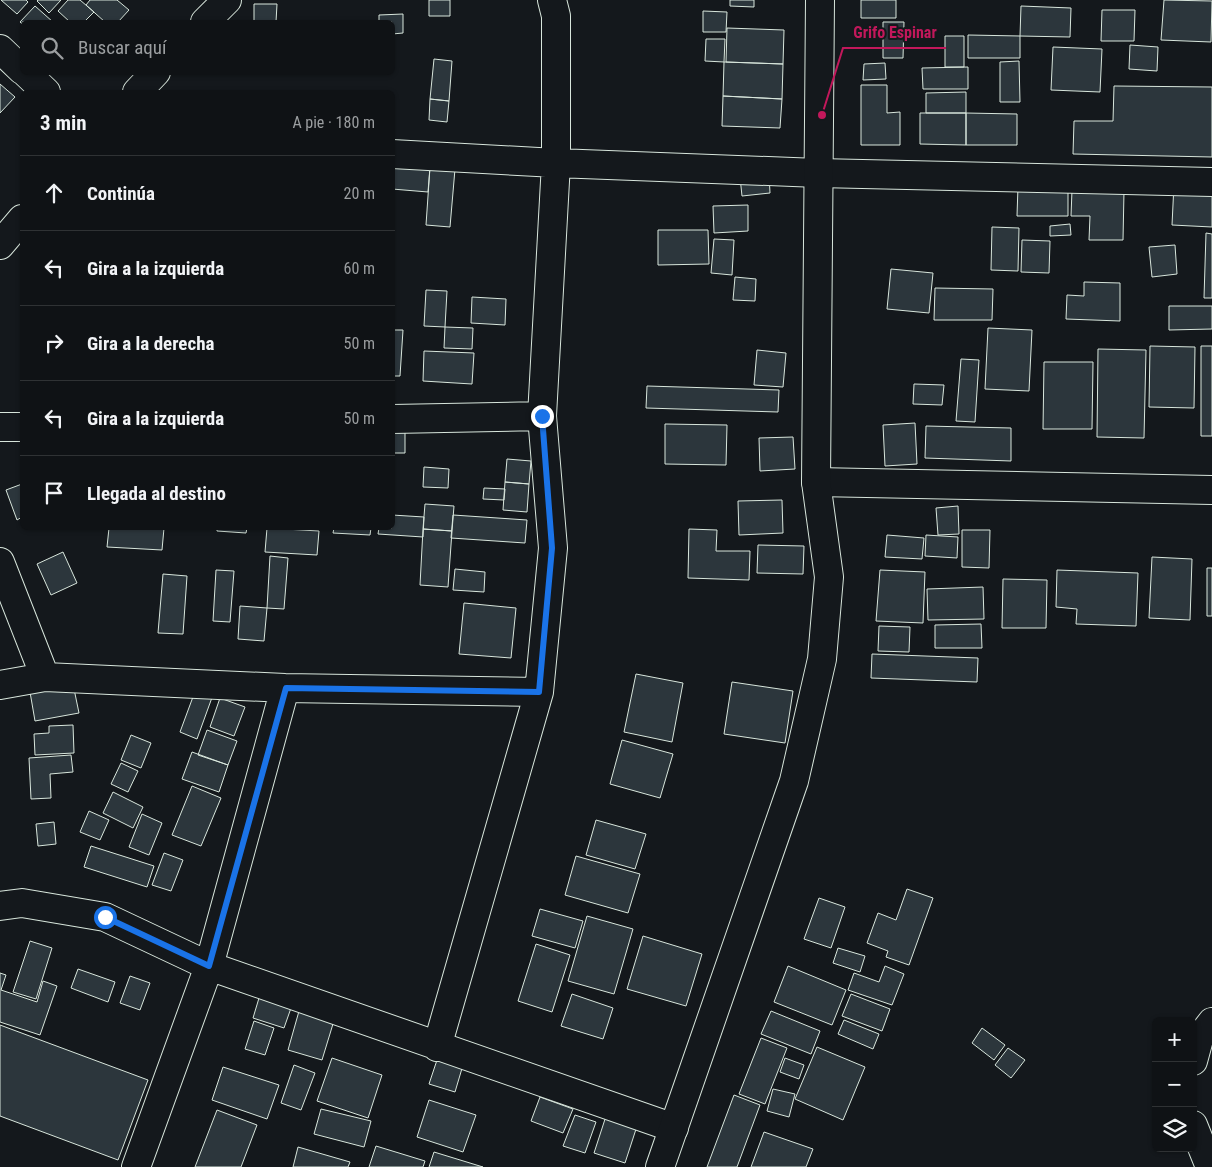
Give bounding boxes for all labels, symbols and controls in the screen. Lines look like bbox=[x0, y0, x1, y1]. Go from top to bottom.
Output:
callout: Grifo Espinar bbox=[843, 17, 946, 48]
search box bbox=[20, 20, 395, 75]
text: Grifo Espinar bbox=[853, 23, 937, 42]
icon: search bbox=[38, 34, 66, 62]
text: Buscar aquí bbox=[78, 36, 167, 59]
text: 3 min bbox=[40, 111, 87, 135]
text: A pie · 180 m bbox=[292, 113, 375, 132]
icon: ahead bbox=[40, 179, 68, 207]
text: Continúa bbox=[87, 182, 155, 205]
text: 20 m bbox=[343, 184, 375, 203]
icon: left bbox=[40, 254, 68, 282]
text: Gira a la izquierda bbox=[87, 257, 224, 280]
text: 60 m bbox=[343, 259, 375, 278]
icon: right bbox=[40, 329, 68, 357]
text: Gira a la derecha bbox=[87, 332, 214, 355]
text: 50 m bbox=[343, 334, 375, 353]
icon: left bbox=[40, 404, 68, 432]
route end bbox=[531, 405, 554, 428]
text: Gira a la izquierda bbox=[87, 407, 224, 430]
text: 50 m bbox=[343, 409, 375, 428]
icon: arrive bbox=[40, 479, 68, 507]
text: Llegada al destino bbox=[87, 482, 226, 505]
route start bbox=[94, 906, 117, 929]
map controls bbox=[1152, 1017, 1197, 1152]
button: + bbox=[1152, 1017, 1197, 1062]
button: − bbox=[1152, 1062, 1197, 1107]
button: layers bbox=[1152, 1107, 1197, 1152]

